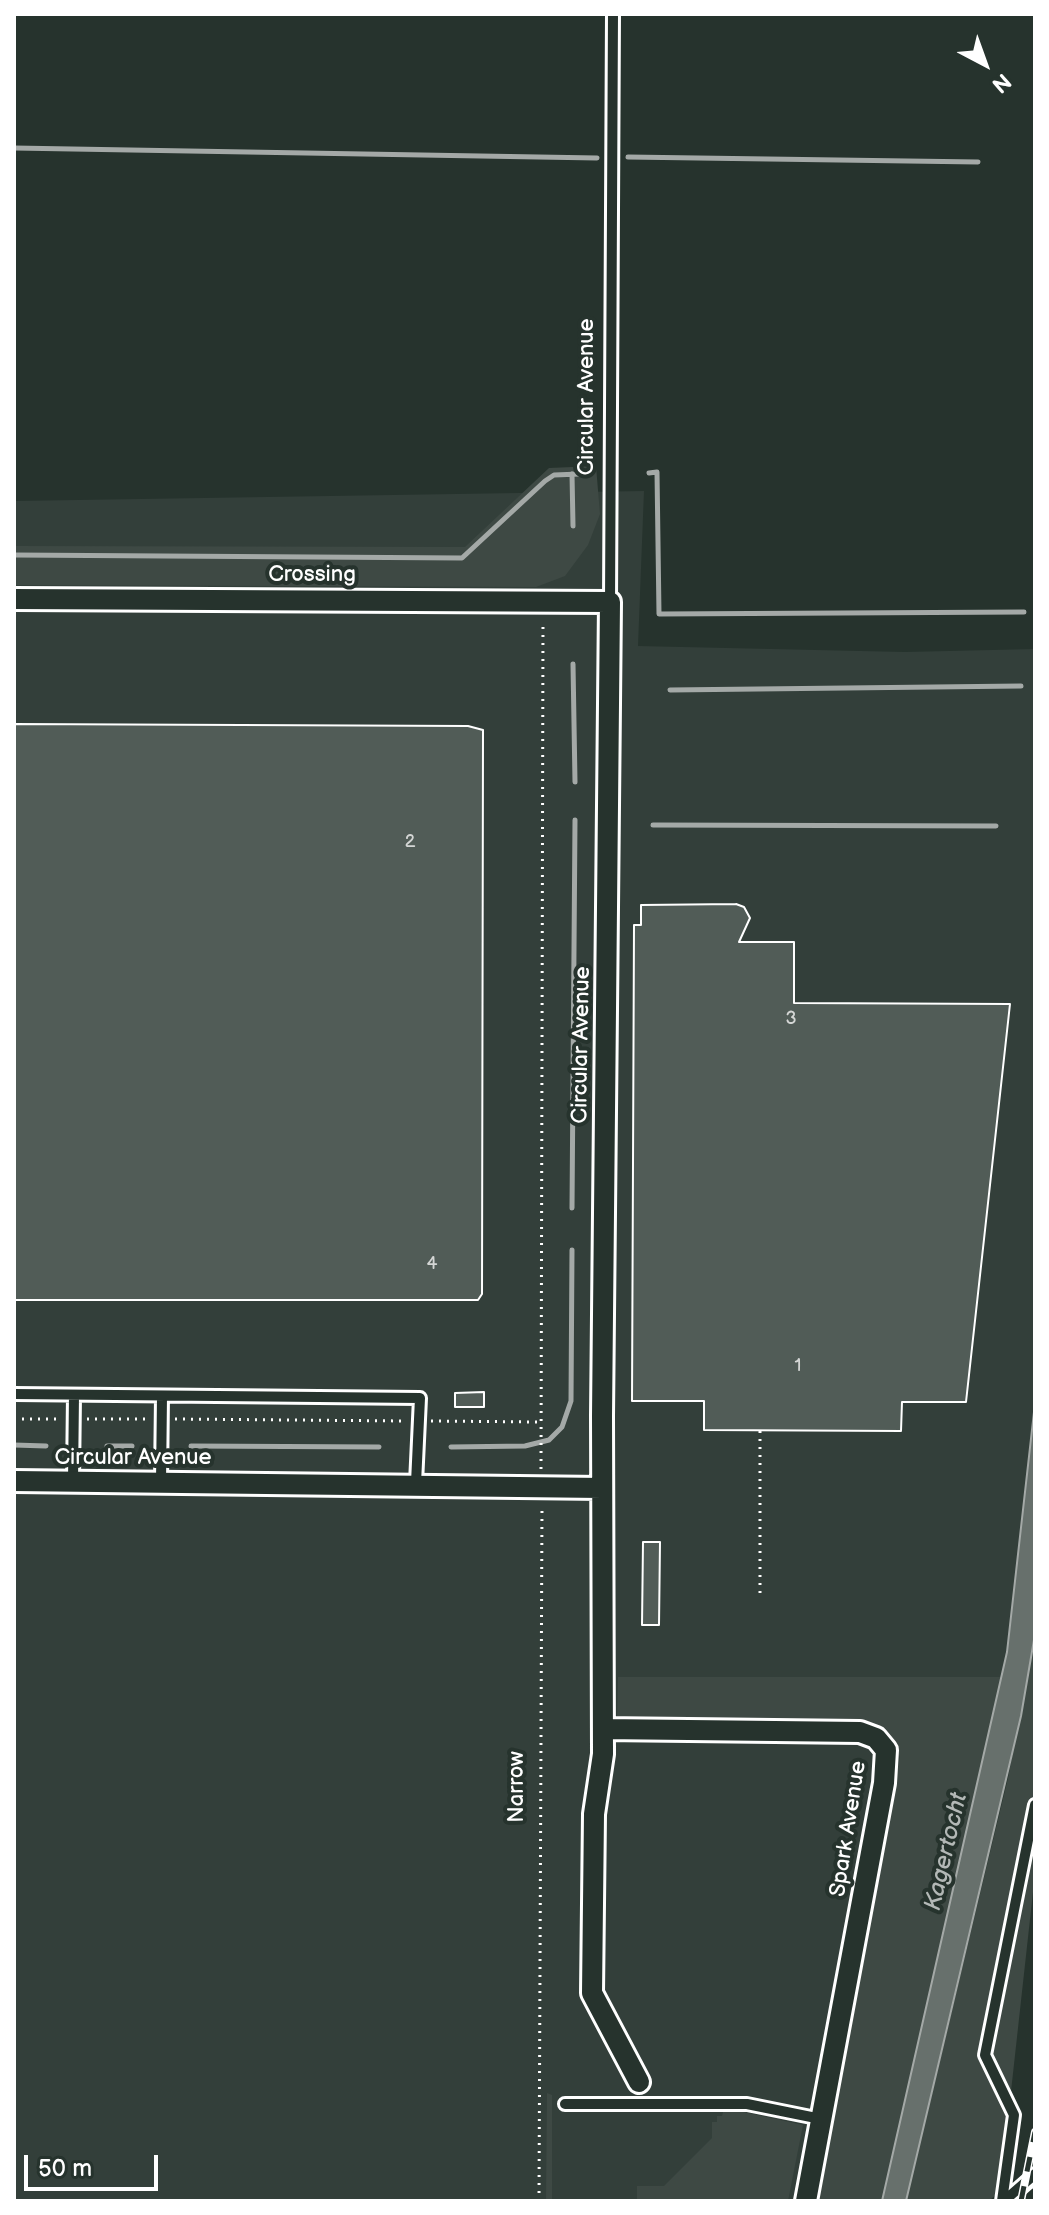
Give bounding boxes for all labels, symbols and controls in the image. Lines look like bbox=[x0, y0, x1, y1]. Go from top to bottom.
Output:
north arrow bbox=[945, 24, 1025, 104]
text: N bbox=[986, 67, 1016, 98]
street label: Circular Avenue bbox=[574, 318, 600, 476]
street label: Crossing bbox=[268, 562, 356, 588]
house number: 2 bbox=[405, 831, 415, 853]
street label: Circular Avenue bbox=[567, 966, 597, 1124]
house number: 3 bbox=[785, 1008, 797, 1030]
house number: 4 bbox=[427, 1253, 437, 1275]
house number: 1 bbox=[795, 1355, 801, 1377]
street label: Circular Avenue bbox=[54, 1445, 212, 1471]
street label: Narrow bbox=[504, 1751, 530, 1823]
street label: Spark Avenue bbox=[825, 1759, 873, 1899]
water label: Kagertocht bbox=[919, 1790, 975, 1914]
scale bar bbox=[28, 2139, 162, 2189]
text: 50 m bbox=[38, 2154, 92, 2183]

